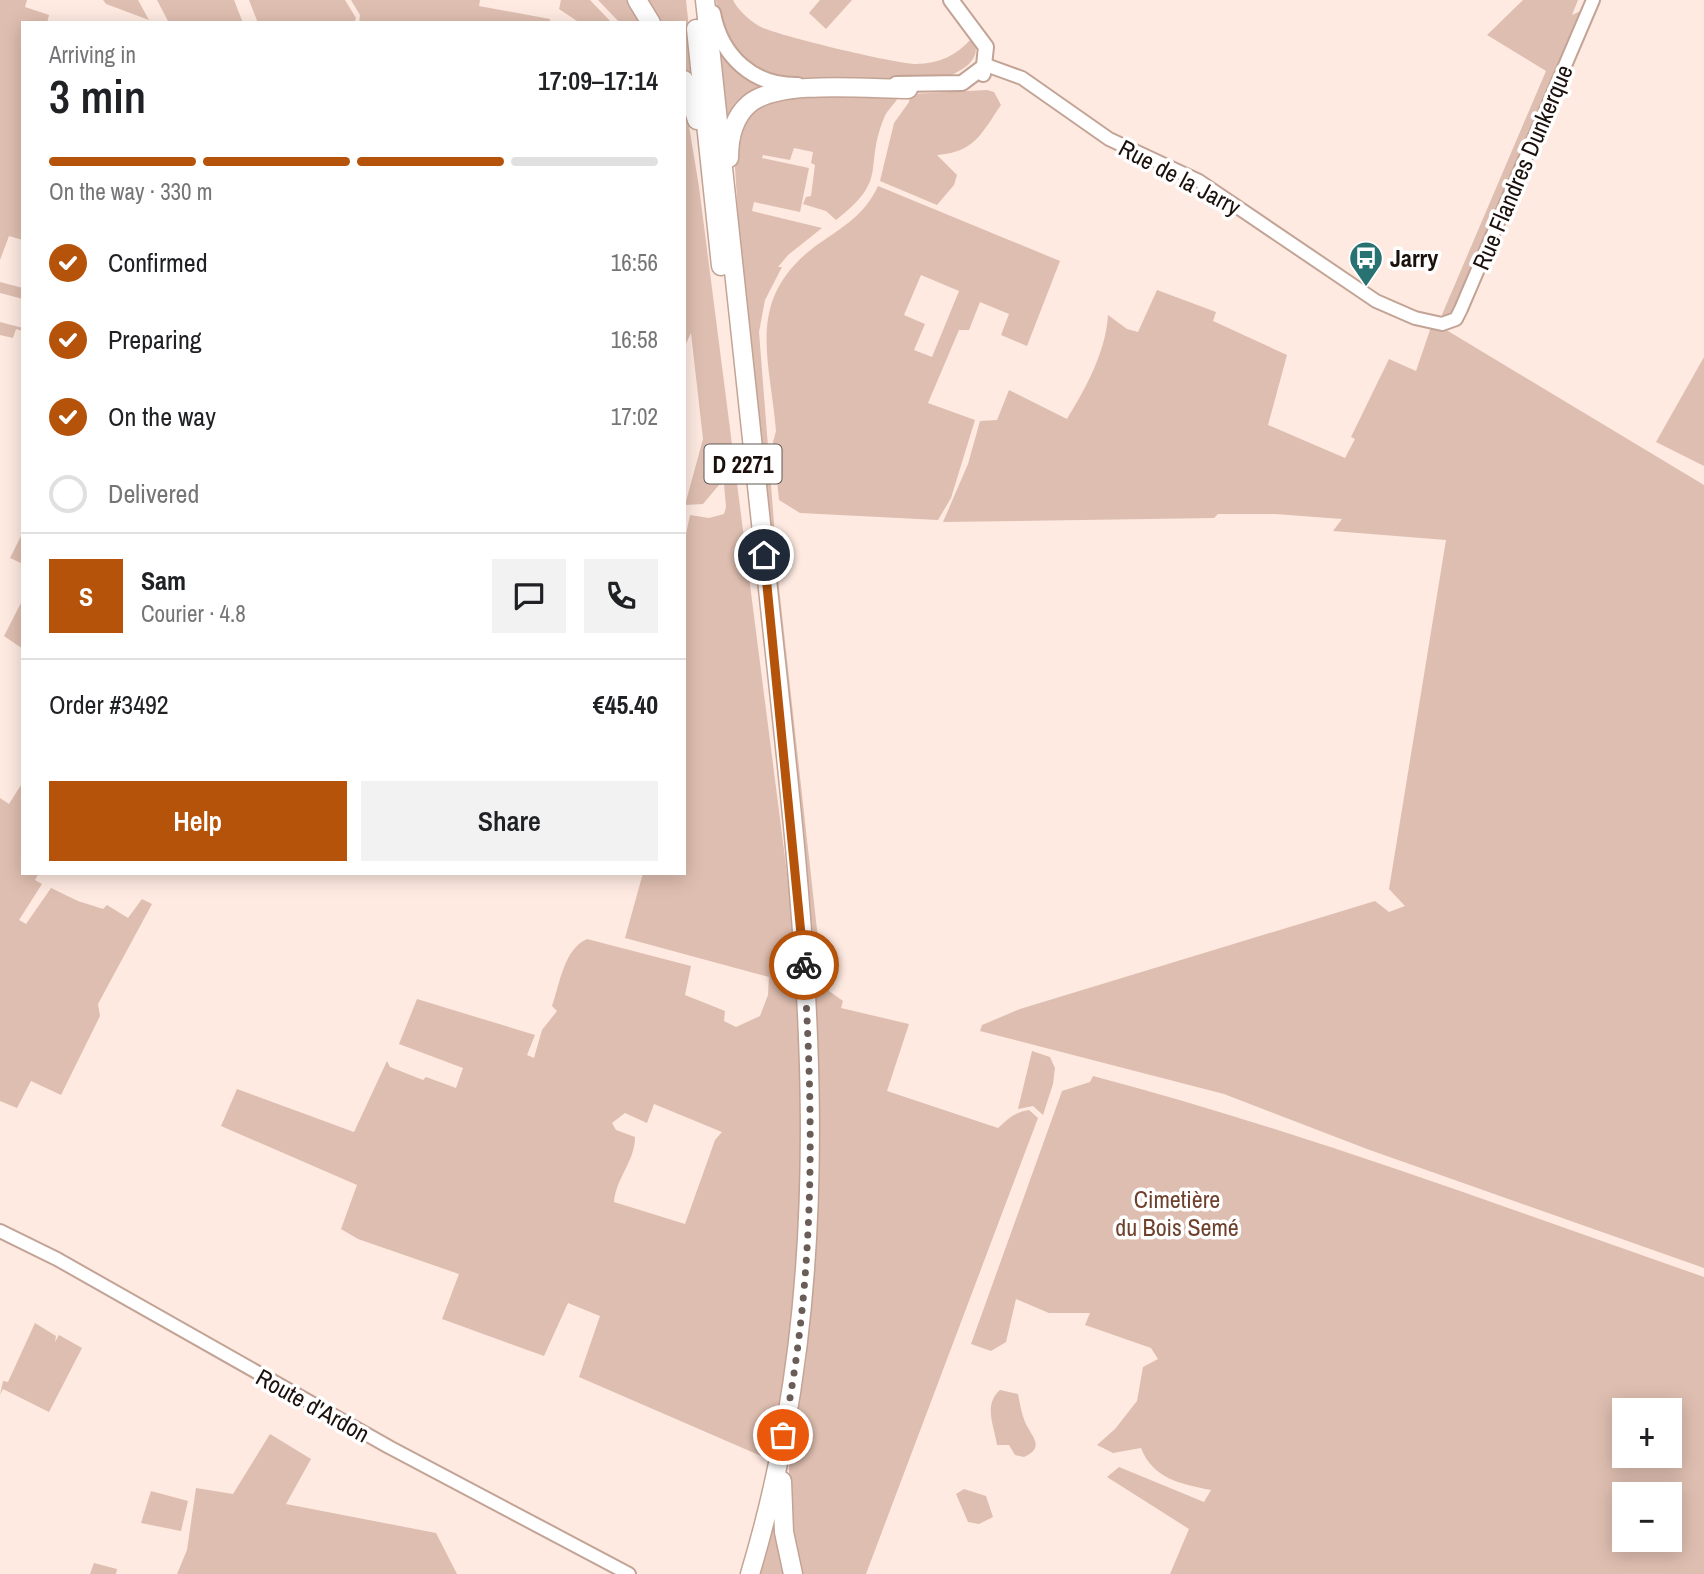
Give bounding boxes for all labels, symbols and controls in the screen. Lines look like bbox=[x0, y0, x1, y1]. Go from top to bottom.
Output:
text: Arriving in bbox=[49, 39, 136, 70]
street label: Rue Flandres Dunkerque bbox=[1464, 60, 1580, 274]
text: 17:09–17:14 bbox=[538, 63, 658, 98]
text: 3 min bbox=[49, 65, 146, 127]
street label: Rue de la Jarry bbox=[1114, 132, 1247, 223]
text: On the way · 330 m bbox=[49, 176, 213, 207]
bus stop icon: Jarry bbox=[1347, 239, 1385, 288]
place label: Jarry bbox=[1390, 242, 1438, 274]
icon: check bbox=[49, 244, 87, 282]
text: Confirmed bbox=[108, 245, 208, 280]
text: 16:56 bbox=[611, 247, 658, 278]
icon: check bbox=[49, 321, 87, 359]
text: Preparing bbox=[108, 322, 202, 357]
text: 16:58 bbox=[611, 324, 658, 355]
icon: check bbox=[49, 398, 87, 436]
text: On the way bbox=[108, 399, 216, 434]
text: 17:02 bbox=[611, 401, 658, 432]
road number: D 2271 bbox=[704, 445, 782, 484]
text: Delivered bbox=[108, 476, 199, 511]
pin bbox=[734, 525, 794, 585]
icon: home bbox=[745, 536, 783, 574]
button: chat bbox=[492, 559, 566, 633]
button: phone bbox=[584, 559, 658, 633]
text: Sam bbox=[141, 563, 186, 598]
text: S bbox=[79, 579, 93, 614]
text: Courier · 4.8 bbox=[141, 598, 246, 629]
text: Order #3492 bbox=[49, 687, 169, 722]
text: €45.40 bbox=[593, 687, 658, 722]
button: Help bbox=[49, 781, 347, 861]
button: Share bbox=[361, 781, 658, 861]
courier bbox=[769, 930, 839, 1000]
icon: bike bbox=[785, 946, 823, 984]
park label: Cimetière du Bois Semé bbox=[1115, 1183, 1239, 1243]
street label: Route d'Ardon bbox=[250, 1361, 376, 1449]
map controls bbox=[1612, 1398, 1682, 1552]
button: + bbox=[1612, 1398, 1682, 1468]
pin bbox=[753, 1405, 813, 1465]
icon: bag bbox=[764, 1416, 802, 1454]
button: − bbox=[1612, 1482, 1682, 1552]

